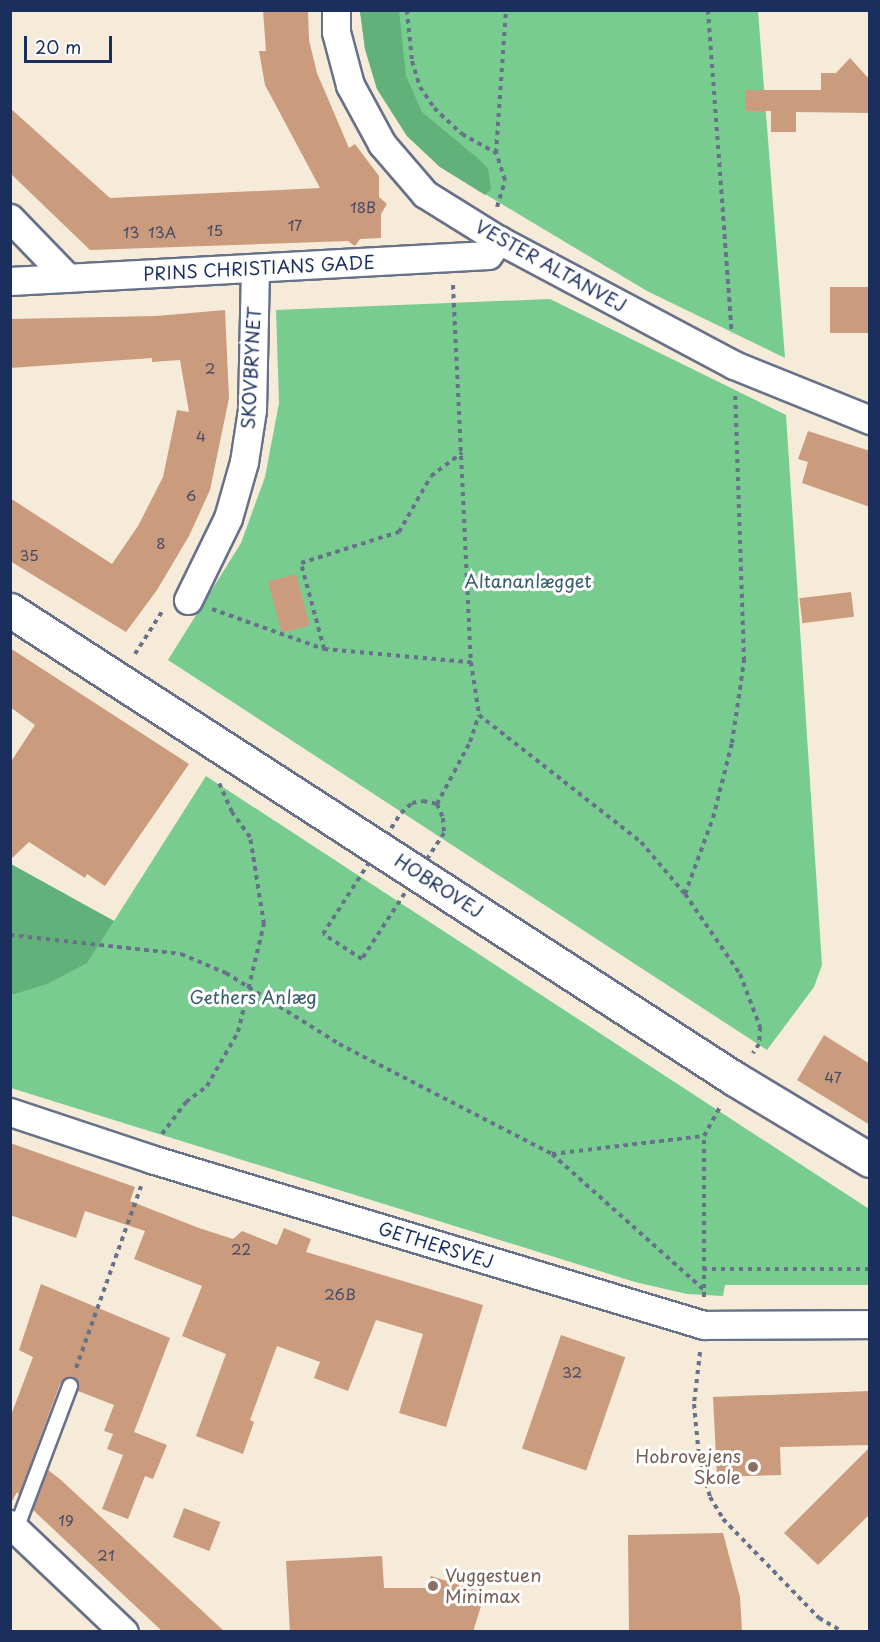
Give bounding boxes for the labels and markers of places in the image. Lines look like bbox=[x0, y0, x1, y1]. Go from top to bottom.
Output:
place label: Hobrovejens Skole bbox=[635, 1446, 741, 1488]
marker: Hobrovejens Skole bbox=[746, 1460, 760, 1474]
place label: Vuggestuen Minimax bbox=[445, 1565, 541, 1608]
marker: Vuggestuen Minimax bbox=[426, 1579, 440, 1593]

